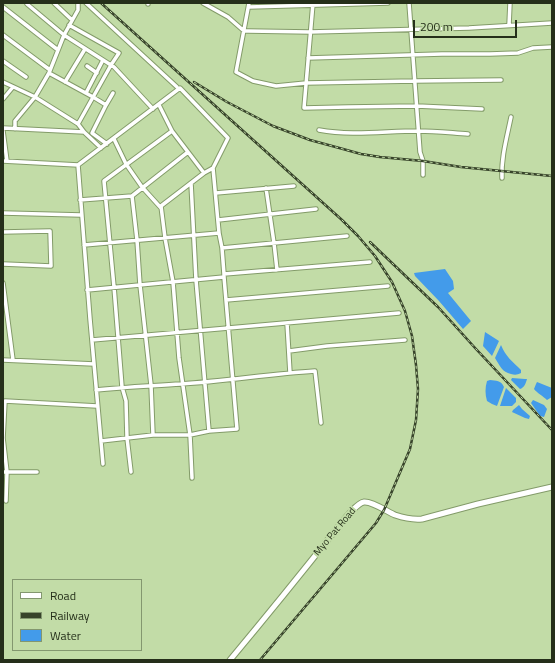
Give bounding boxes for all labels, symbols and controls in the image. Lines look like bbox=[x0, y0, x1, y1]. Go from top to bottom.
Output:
scale bar bbox=[415, 12, 519, 38]
text: 200 m bbox=[420, 17, 453, 36]
street label: Myo Pat Road bbox=[311, 506, 359, 558]
legend bbox=[12, 579, 142, 651]
text: Road bbox=[50, 586, 76, 605]
text: Railway bbox=[50, 606, 90, 625]
text: Water bbox=[50, 626, 81, 645]

